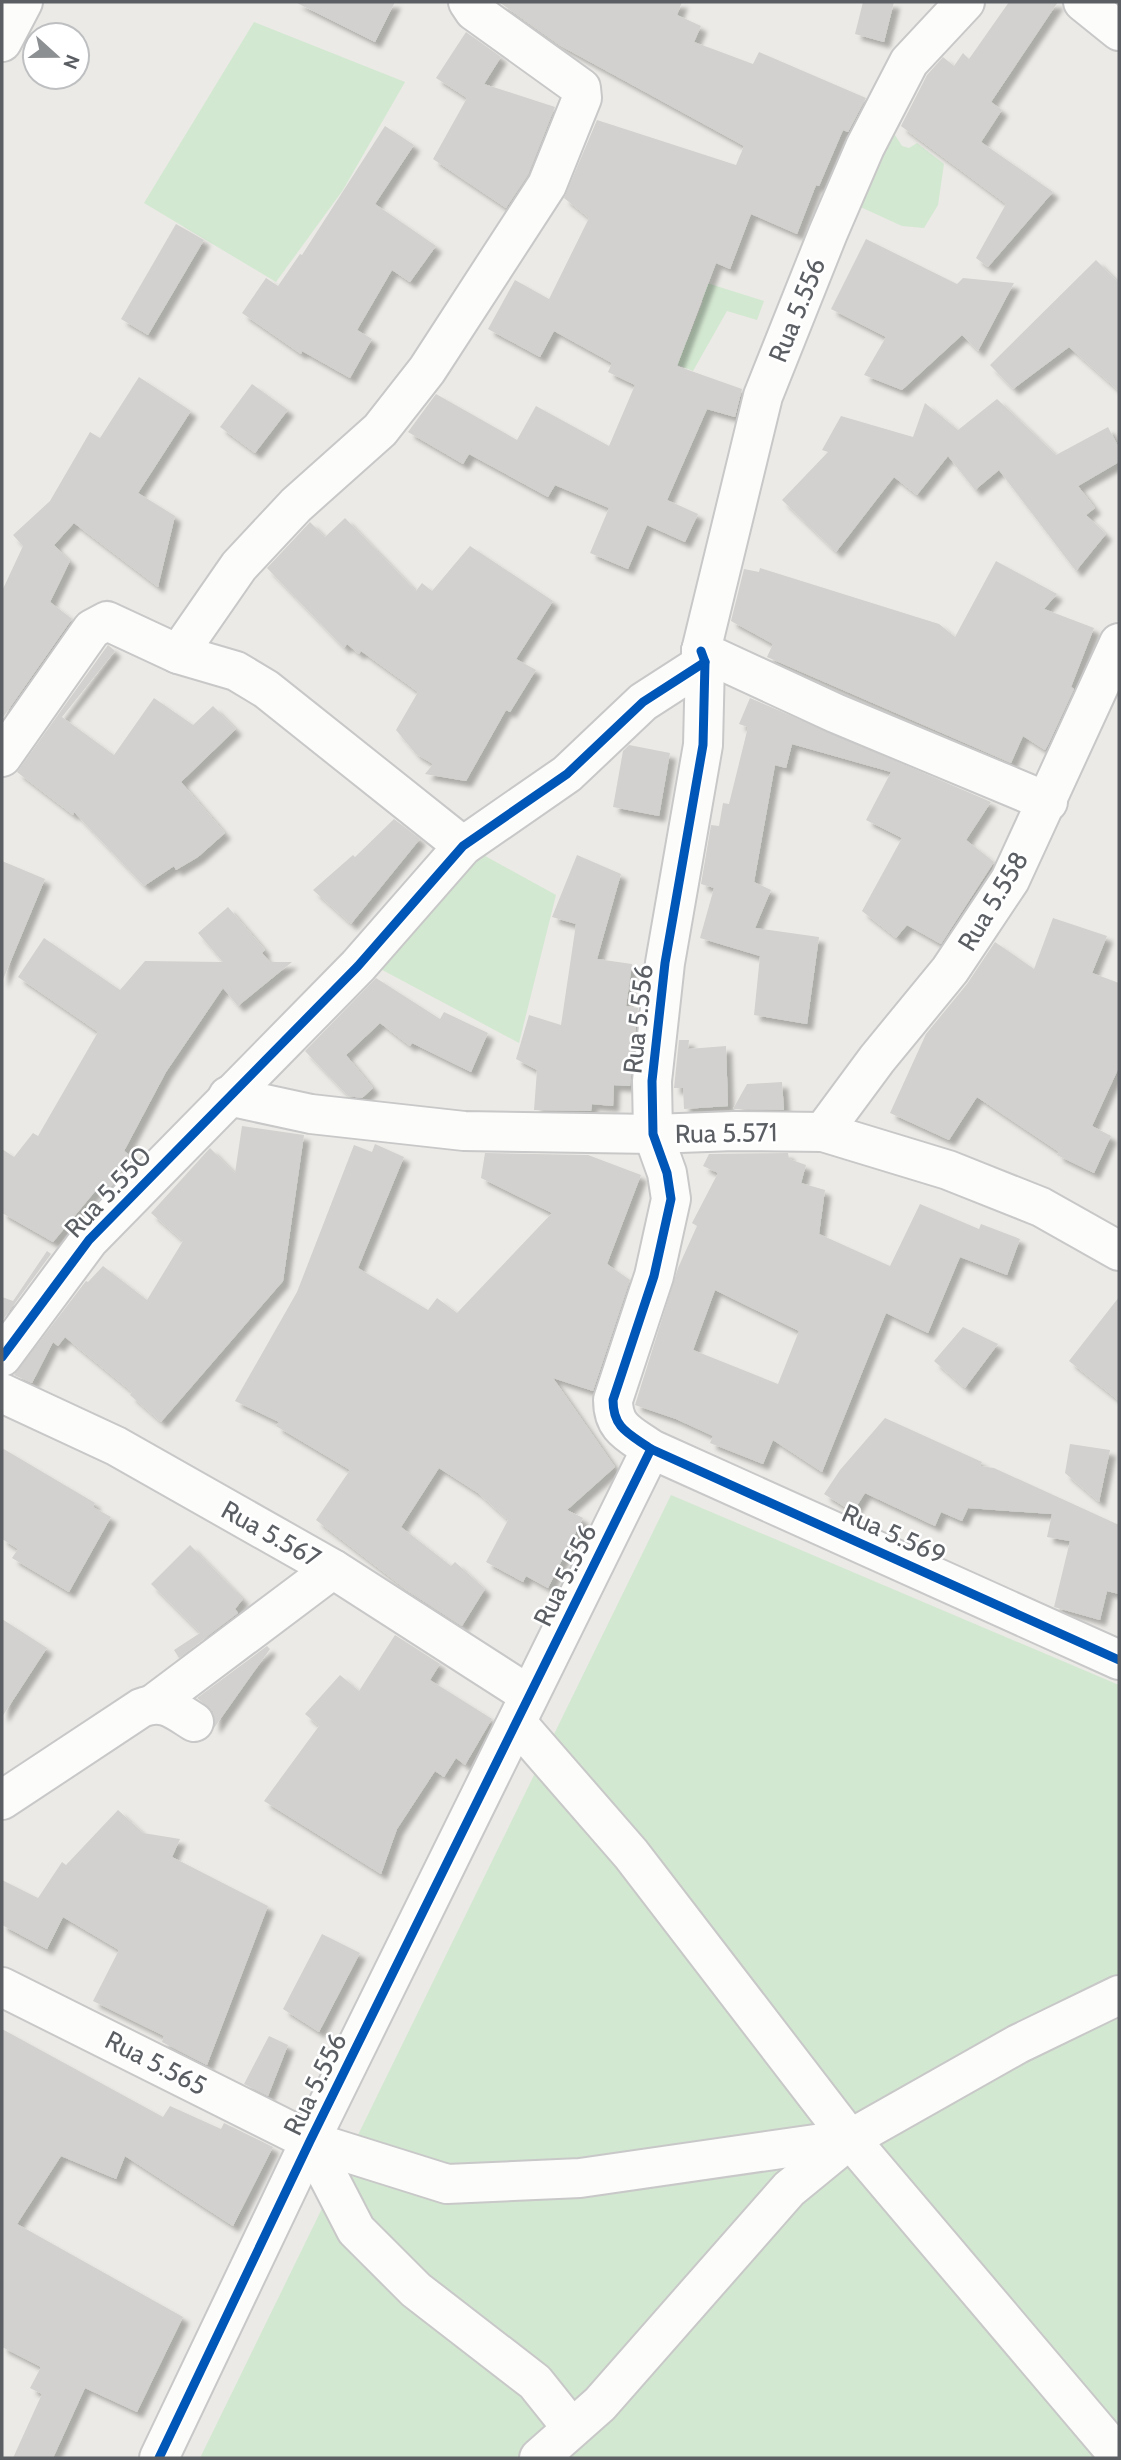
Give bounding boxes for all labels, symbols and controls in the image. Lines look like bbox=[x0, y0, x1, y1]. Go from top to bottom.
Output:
north arrow bbox=[21, 21, 91, 91]
text: N bbox=[58, 52, 85, 72]
street label: Rua 5.556 bbox=[762, 253, 832, 367]
street label: Rua 5.558 bbox=[951, 845, 1035, 957]
street label: Rua 5.556 bbox=[616, 963, 660, 1075]
street label: Rua 5.571 bbox=[675, 1116, 777, 1150]
street label: Rua 5.550 bbox=[58, 1140, 158, 1244]
street label: Rua 5.567 bbox=[216, 1494, 326, 1574]
street label: Rua 5.569 bbox=[837, 1497, 951, 1571]
street label: Rua 5.556 bbox=[527, 1519, 603, 1631]
street label: Rua 5.565 bbox=[100, 2024, 212, 2102]
street label: Rua 5.556 bbox=[277, 2028, 353, 2140]

